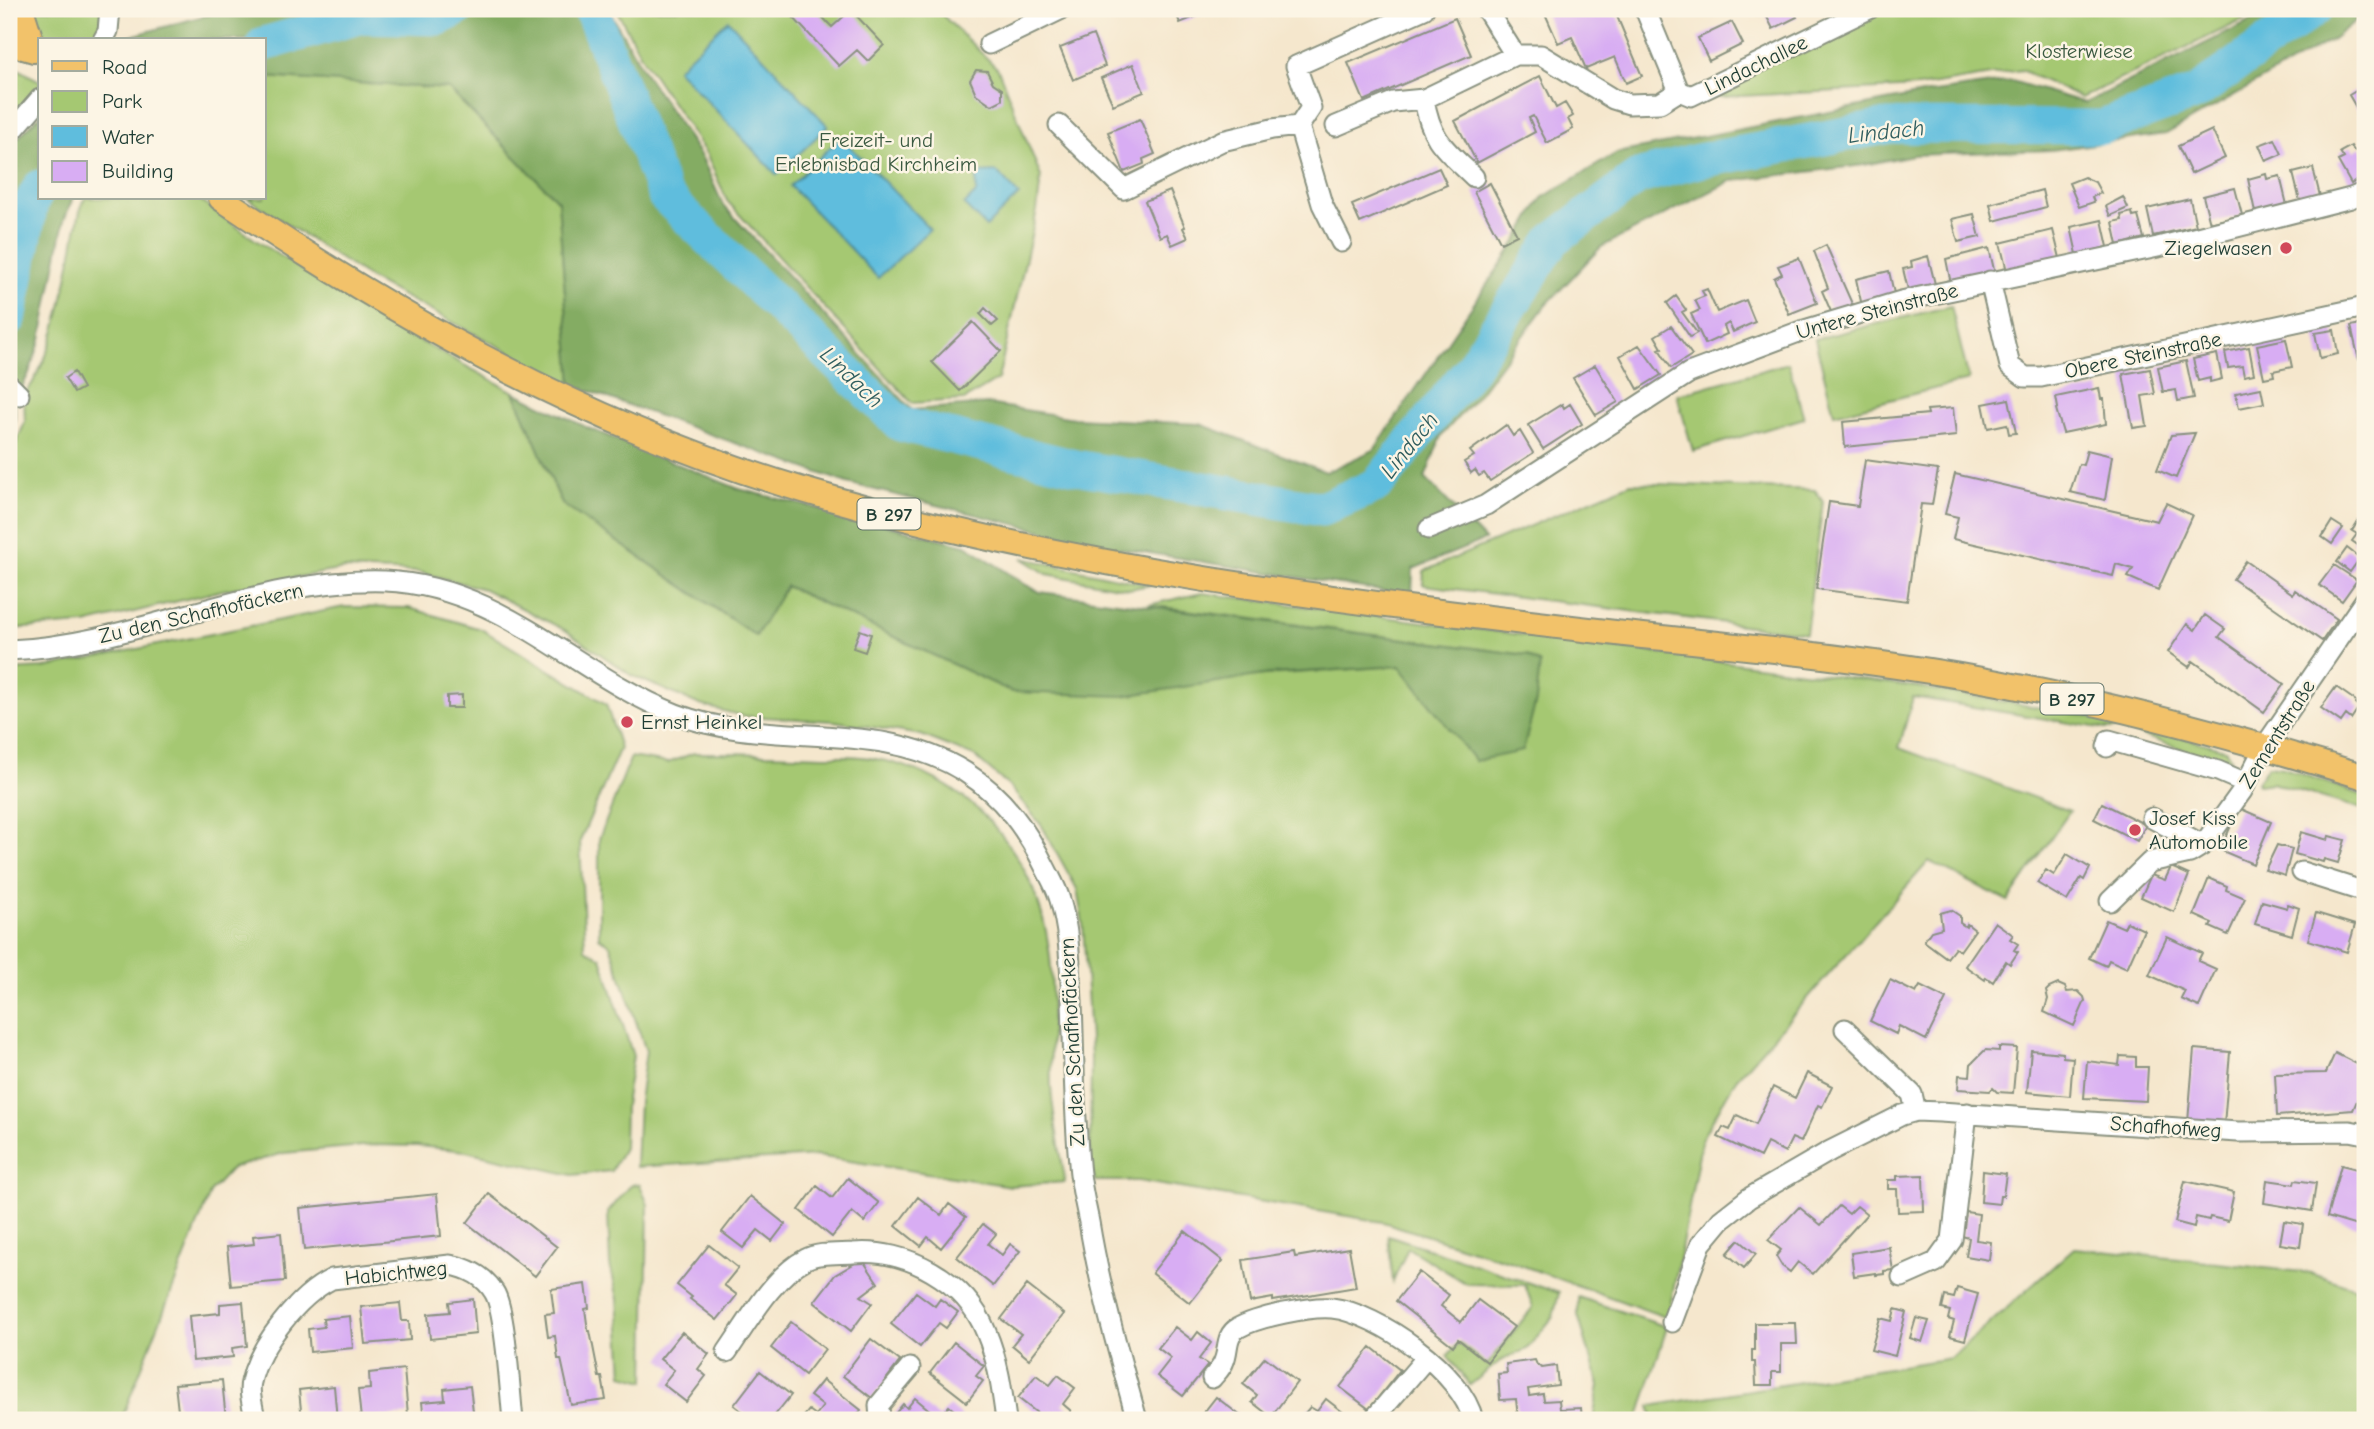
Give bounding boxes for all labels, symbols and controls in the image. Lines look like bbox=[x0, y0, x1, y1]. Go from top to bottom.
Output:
street label: Lindachallee bbox=[1701, 30, 1811, 100]
legend bbox=[38, 38, 266, 200]
park label: Klosterwiese bbox=[2025, 39, 2133, 63]
text: Road bbox=[102, 55, 147, 79]
text: Park bbox=[102, 89, 142, 113]
water label: Lindach bbox=[1846, 114, 1926, 149]
text: Water bbox=[102, 125, 155, 149]
park label: Freizeit- und Erlebnisbad Kirchheim bbox=[775, 128, 977, 176]
text: Building bbox=[102, 159, 174, 183]
place label: Ziegelwasen bbox=[2164, 236, 2272, 260]
marker: Ziegelwasen bbox=[2278, 240, 2294, 256]
street label: Untere Steinstraße bbox=[1793, 278, 1961, 344]
street label: Obere Steinstraße bbox=[2062, 327, 2224, 383]
water label: Lindach bbox=[815, 341, 889, 414]
water label: Lindach bbox=[1375, 407, 1444, 484]
road number: B 297 bbox=[858, 499, 920, 530]
street label: Zu den Schafhofäckern bbox=[97, 578, 305, 648]
street label: Zementstraße bbox=[2234, 675, 2320, 793]
road number: B 297 bbox=[2040, 684, 2104, 714]
place label: Ernst Heinkel bbox=[641, 710, 762, 734]
marker: Ernst Heinkel bbox=[619, 714, 635, 730]
place label: Josef Kiss Automobile bbox=[2149, 806, 2248, 854]
marker: Josef Kiss Automobile bbox=[2127, 822, 2143, 838]
street label: Zu den Schafhofäckern bbox=[1055, 937, 1089, 1147]
street label: Schafhofweg bbox=[2109, 1111, 2223, 1143]
street label: Habichtweg bbox=[343, 1256, 449, 1290]

